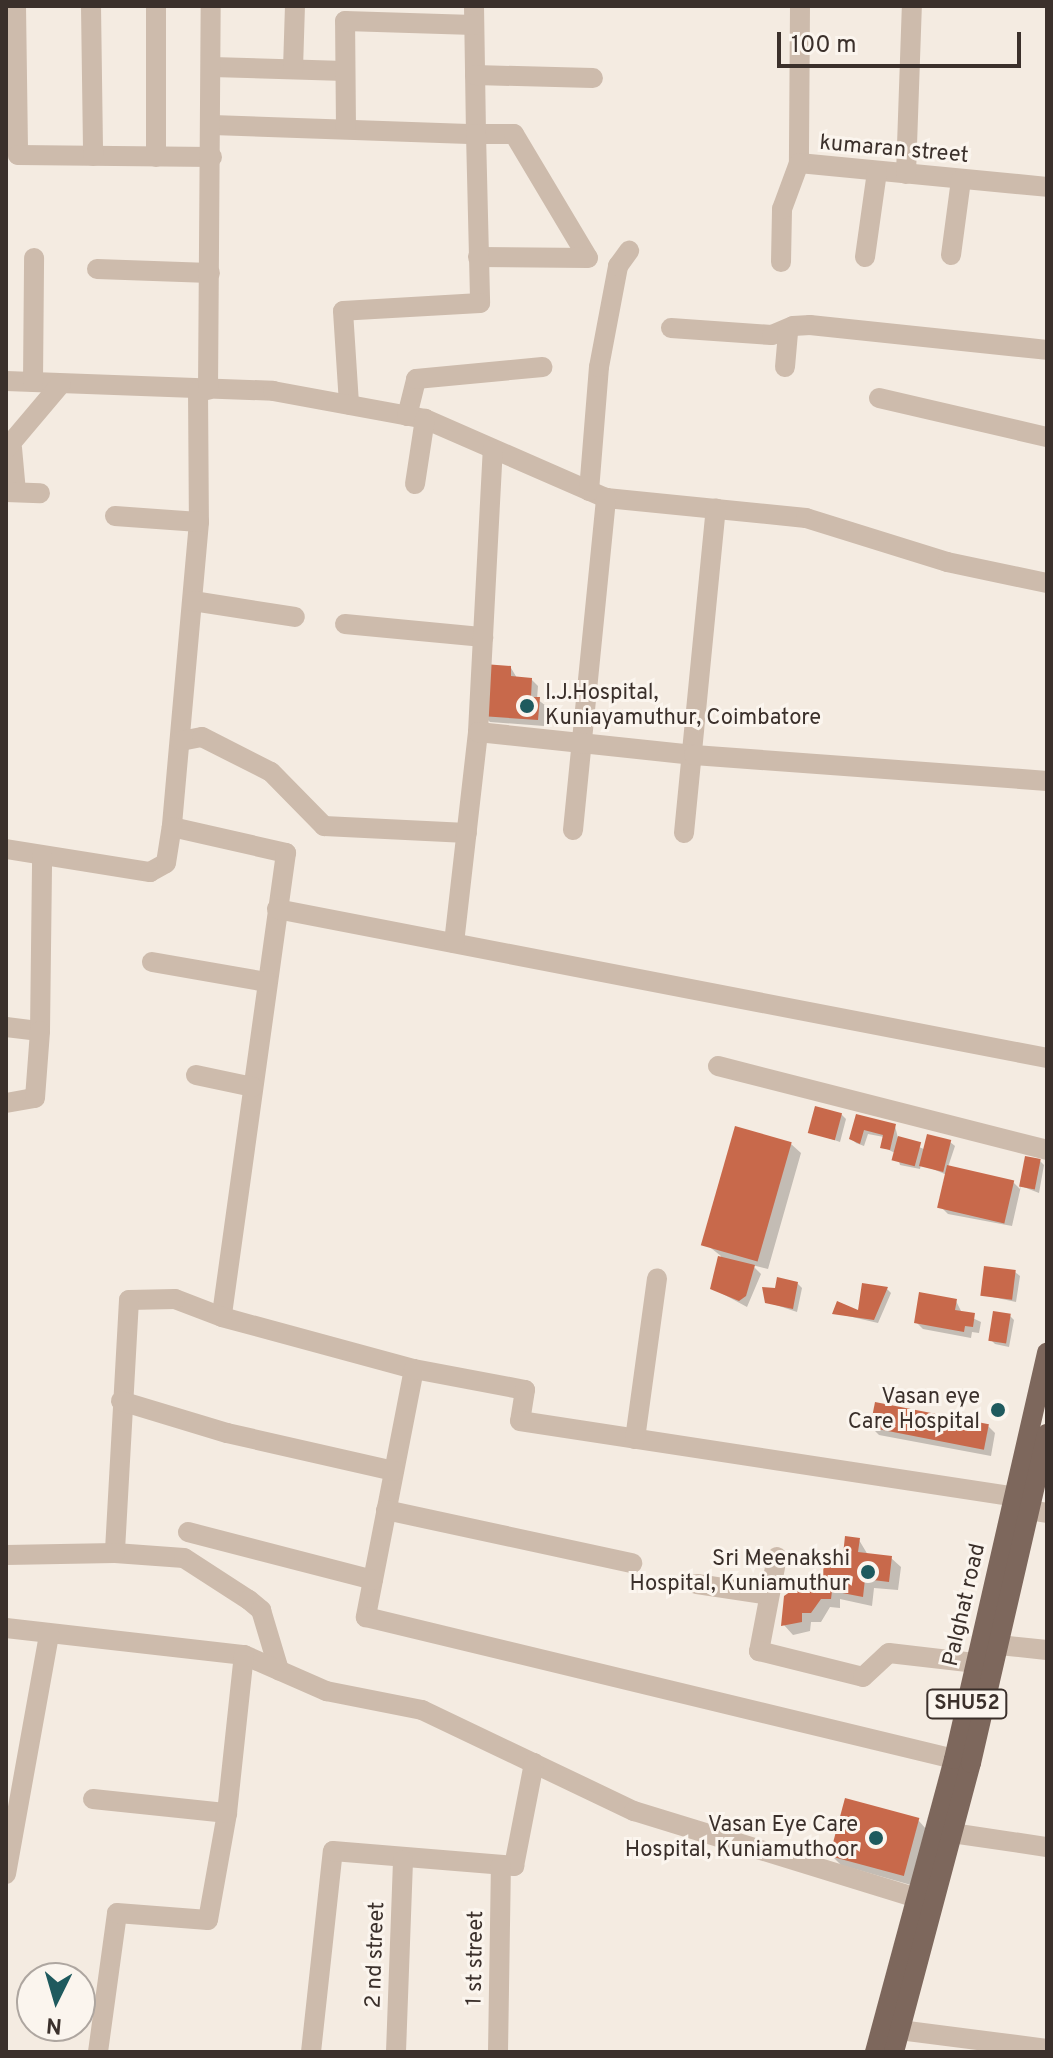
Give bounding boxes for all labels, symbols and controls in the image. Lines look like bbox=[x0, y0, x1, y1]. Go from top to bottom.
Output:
scale bar bbox=[781, 16, 1025, 66]
text: 100 m bbox=[791, 31, 857, 61]
street label: kumaran street bbox=[818, 130, 970, 170]
place label: I.J.Hospital, Kuniayamuthur, Coimbatore bbox=[545, 680, 821, 732]
marker: I.J.Hospital, Kuniayamuthur, Coimbatore bbox=[516, 695, 538, 717]
place label: Vasan eye Care Hospital bbox=[848, 1384, 980, 1436]
marker: Vasan eye Care Hospital bbox=[987, 1399, 1009, 1421]
street label: Palghat road bbox=[938, 1541, 992, 1669]
place label: Sri Meenakshi Hospital, Kuniamuthur bbox=[629, 1546, 850, 1598]
marker: Sri Meenakshi Hospital, Kuniamuthur bbox=[857, 1561, 879, 1583]
road number: SHU52 bbox=[925, 1688, 1009, 1720]
place label: Vasan Eye Care Hospital, Kuniamuthoor bbox=[625, 1812, 858, 1864]
marker: Vasan Eye Care Hospital, Kuniamuthoor bbox=[865, 1827, 887, 1849]
street label: 2 nd street bbox=[361, 1901, 391, 2009]
street label: 1 st street bbox=[462, 1910, 490, 2006]
north arrow bbox=[16, 1962, 96, 2042]
text: N bbox=[45, 2010, 63, 2039]

